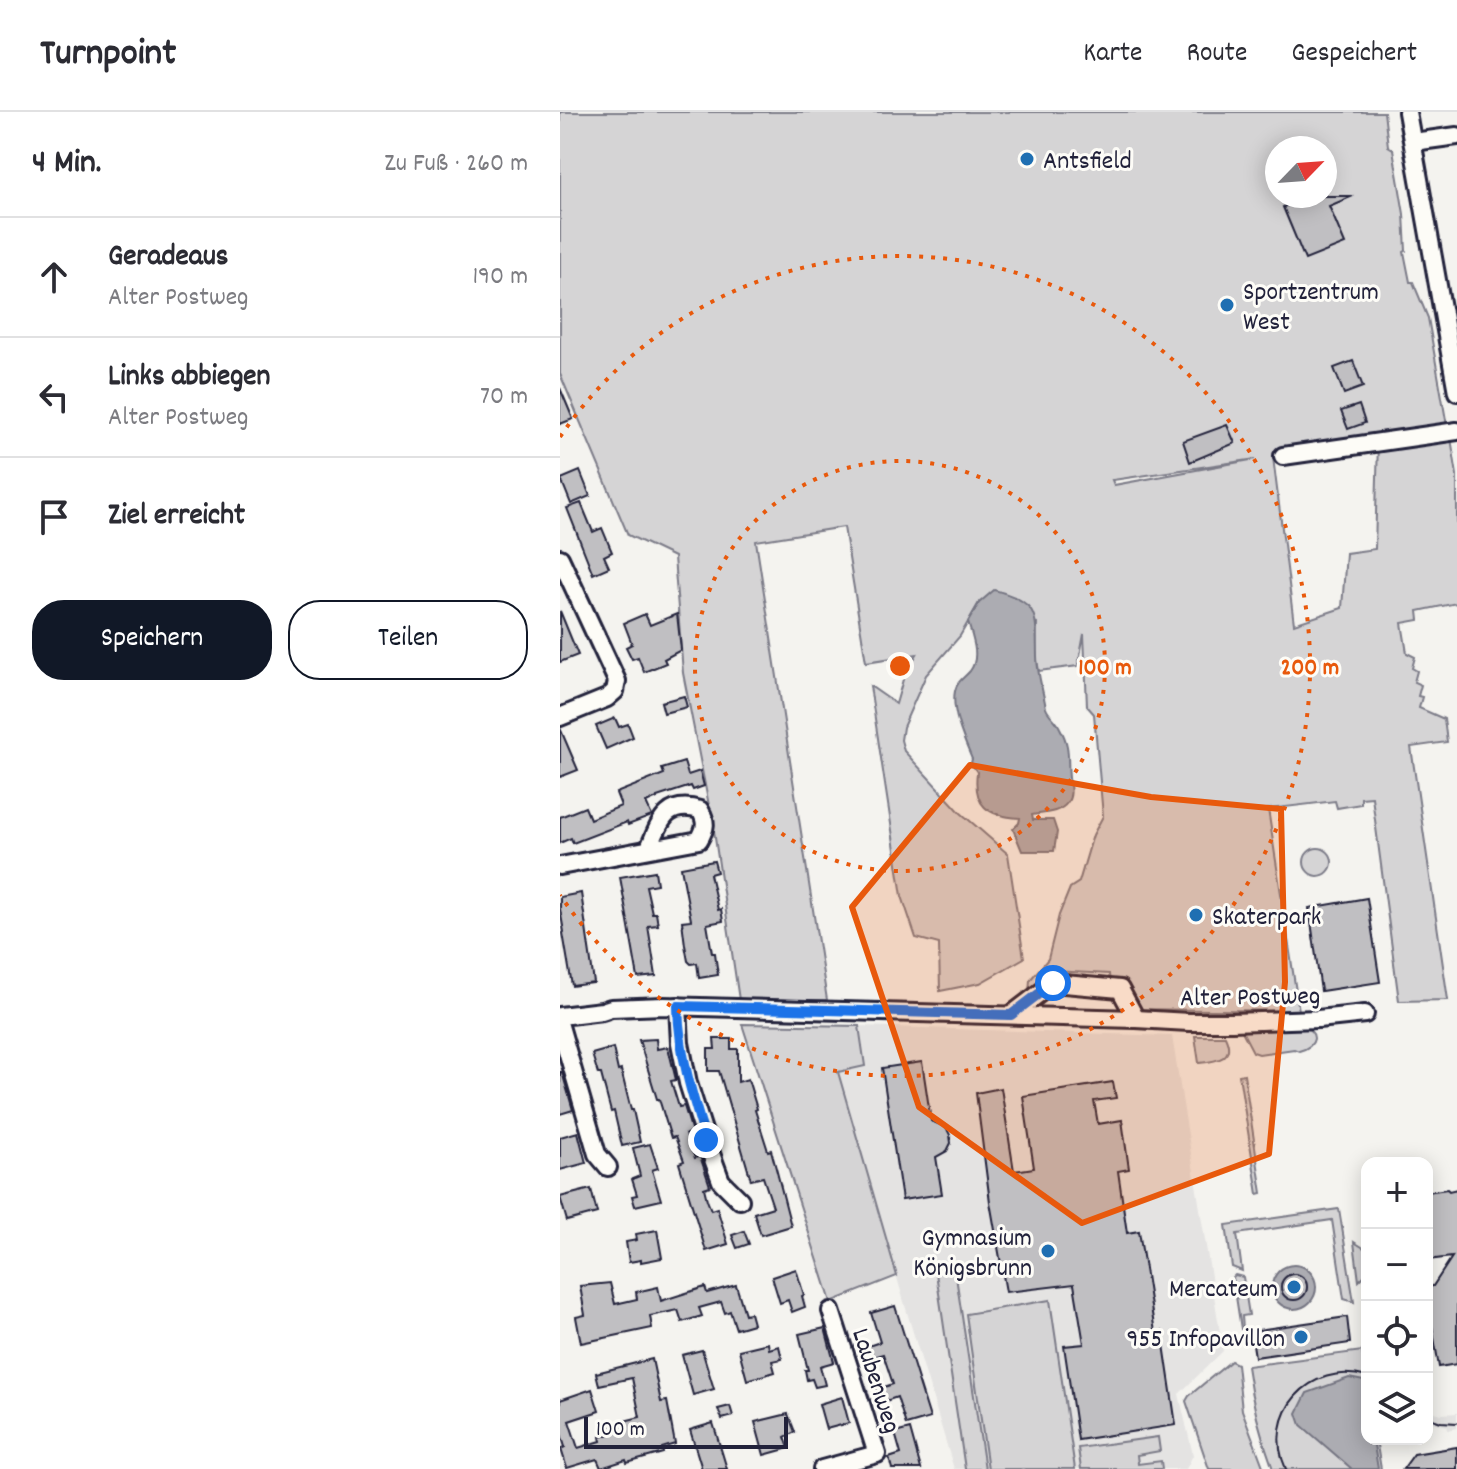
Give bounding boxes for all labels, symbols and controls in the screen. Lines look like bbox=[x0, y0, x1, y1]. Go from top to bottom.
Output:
text: Turnpoint bbox=[40, 28, 176, 83]
text: Karte bbox=[1083, 35, 1142, 75]
text: Route bbox=[1186, 35, 1247, 75]
text: Gespeichert bbox=[1291, 35, 1417, 75]
north arrow bbox=[1265, 136, 1337, 208]
text: 4 Min. bbox=[32, 140, 101, 189]
place label: Antsfield bbox=[1043, 144, 1132, 181]
text: Zu Fuß · 260 m bbox=[384, 146, 528, 183]
marker: Antsfield bbox=[1018, 150, 1036, 168]
text: Geradeaus bbox=[108, 237, 228, 280]
icon: ahead bbox=[32, 255, 76, 299]
text: 190 m bbox=[472, 259, 528, 296]
place label: Sportzentrum West bbox=[1243, 275, 1379, 342]
text: Alter Postweg bbox=[108, 280, 249, 317]
marker: Sportzentrum West bbox=[1218, 296, 1236, 314]
text: Links abbiegen bbox=[108, 357, 270, 400]
icon: left bbox=[32, 375, 76, 419]
text: 70 m bbox=[480, 379, 528, 416]
text: Alter Postweg bbox=[108, 400, 249, 437]
icon: arrive bbox=[32, 495, 76, 539]
text: Ziel erreicht bbox=[108, 496, 245, 539]
button: Speichern bbox=[32, 600, 272, 680]
button: Teilen bbox=[288, 600, 528, 680]
centre of rings bbox=[886, 652, 914, 680]
text: 100 m bbox=[1078, 652, 1132, 686]
text: 200 m bbox=[1281, 652, 1339, 686]
place label: Skaterpark bbox=[1212, 900, 1322, 937]
marker: Skaterpark bbox=[1187, 906, 1205, 924]
route start bbox=[1035, 965, 1071, 1001]
street label: Alter Postweg bbox=[1179, 979, 1321, 1018]
route end bbox=[688, 1122, 724, 1158]
map controls bbox=[1361, 1157, 1433, 1445]
button: + bbox=[1361, 1157, 1433, 1229]
place label: Gymnasium Königsbrunn bbox=[913, 1221, 1032, 1288]
button: − bbox=[1361, 1229, 1433, 1301]
marker: Gymnasium Königsbrunn bbox=[1039, 1242, 1057, 1260]
place label: Mercateum bbox=[1169, 1272, 1278, 1309]
marker: Mercateum bbox=[1285, 1278, 1303, 1296]
button: locate bbox=[1361, 1301, 1433, 1373]
place label: 955 Infopavillon bbox=[1127, 1322, 1285, 1359]
street label: Laubenweg bbox=[840, 1324, 909, 1438]
marker: 955 Infopavillon bbox=[1292, 1328, 1310, 1346]
button: layers bbox=[1361, 1373, 1433, 1445]
scale bar bbox=[584, 1413, 788, 1449]
text: 100 m bbox=[596, 1415, 645, 1446]

